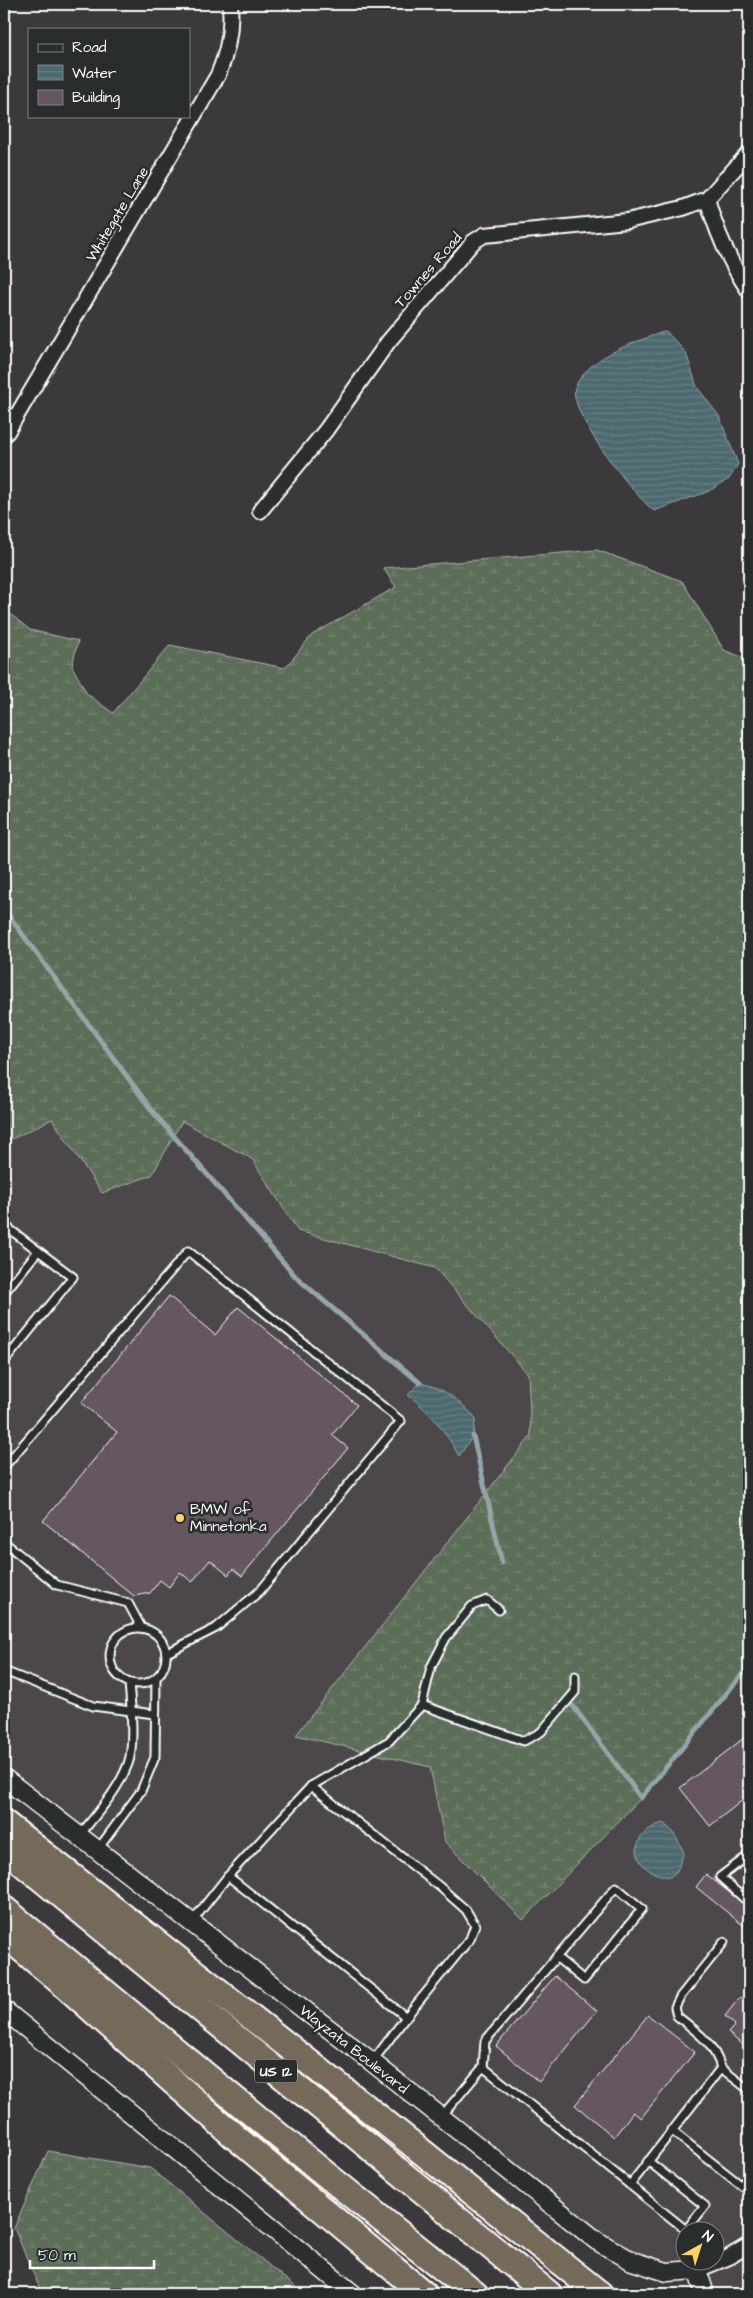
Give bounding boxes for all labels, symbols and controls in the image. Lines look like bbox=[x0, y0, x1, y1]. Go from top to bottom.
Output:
legend bbox=[28, 28, 190, 118]
text: Road bbox=[72, 37, 107, 58]
text: Water bbox=[72, 63, 116, 84]
text: Building bbox=[72, 87, 120, 109]
street label: Whitegate Lane bbox=[81, 163, 155, 266]
street label: Townes Road bbox=[390, 228, 467, 313]
place label: BMW of Minnetonka bbox=[190, 1499, 267, 1537]
marker: BMW of Minnetonka bbox=[174, 1512, 186, 1524]
street label: Wayzata Boulevard bbox=[294, 2000, 413, 2100]
road number: US 12 bbox=[255, 2060, 297, 2082]
north arrow bbox=[676, 2220, 726, 2270]
text: N bbox=[698, 2226, 717, 2247]
scale bar bbox=[30, 2238, 154, 2270]
text: 50 m bbox=[38, 2245, 76, 2266]

